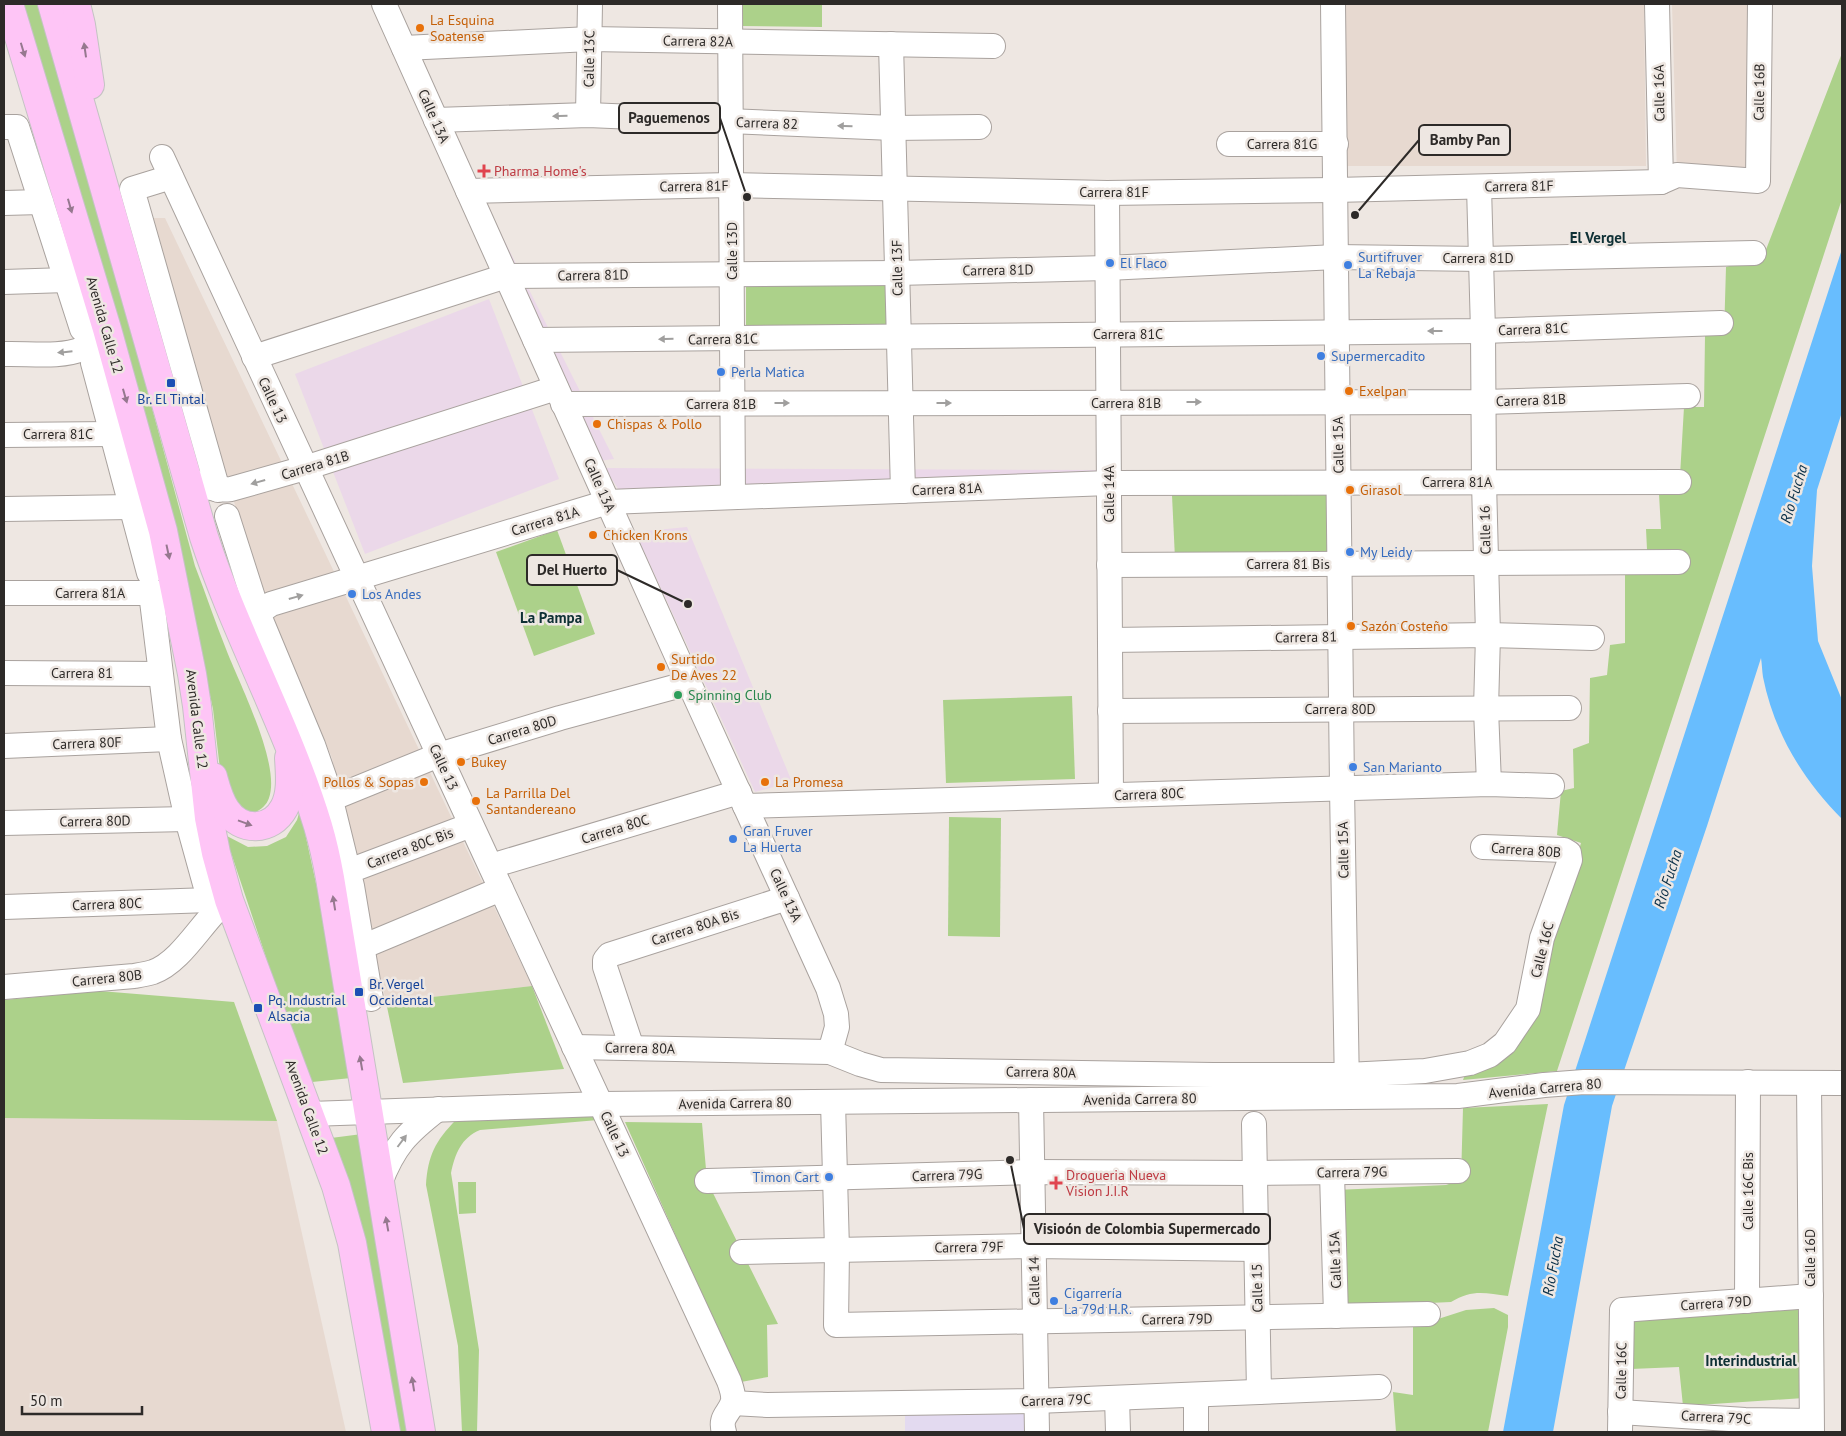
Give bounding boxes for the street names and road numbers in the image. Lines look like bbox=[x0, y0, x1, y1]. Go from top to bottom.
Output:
street label: Calle 13C bbox=[580, 30, 598, 88]
street label: Carrera 82A bbox=[663, 31, 734, 51]
street label: Calle 16A bbox=[1649, 63, 1668, 122]
street label: Calle 16B bbox=[1750, 63, 1768, 121]
street label: Calle 13A bbox=[414, 86, 454, 147]
street label: Carrera 82 bbox=[736, 113, 798, 133]
street label: Carrera 81G bbox=[1247, 135, 1317, 153]
street label: Carrera 81F bbox=[659, 176, 729, 196]
street label: Carrera 81F bbox=[1484, 176, 1554, 196]
street label: Carrera 81F bbox=[1079, 183, 1149, 201]
street label: Calle 13D bbox=[723, 222, 741, 280]
street label: Calle 13F bbox=[888, 240, 906, 296]
street label: Carrera 81D bbox=[1442, 249, 1514, 267]
street label: Carrera 81D bbox=[962, 260, 1034, 280]
street label: Carrera 81D bbox=[557, 265, 629, 285]
street label: Avenida Calle 12 bbox=[83, 274, 127, 376]
street label: Carrera 81C bbox=[1498, 319, 1568, 339]
street label: Carrera 81C bbox=[1093, 325, 1163, 343]
street label: Carrera 81C bbox=[688, 329, 758, 349]
street label: Calle 13 bbox=[254, 374, 292, 426]
street label: Carrera 81B bbox=[1496, 390, 1566, 410]
street label: Carrera 81B bbox=[1091, 394, 1161, 412]
street label: Carrera 81B bbox=[686, 395, 756, 413]
street label: Calle 15A bbox=[1328, 415, 1347, 474]
street label: Carrera 81C bbox=[23, 425, 93, 443]
street label: Carrera 81B bbox=[279, 446, 351, 484]
street label: Calle 13A bbox=[580, 455, 620, 516]
street label: Calle 14A bbox=[1100, 465, 1118, 523]
street label: Carrera 81A bbox=[1422, 473, 1493, 491]
street label: Carrera 81A bbox=[912, 479, 983, 499]
street label: Carrera 81A bbox=[509, 502, 582, 540]
street label: Calle 16 bbox=[1476, 505, 1494, 555]
street label: Carrera 81 Bis bbox=[1246, 555, 1330, 573]
street label: Carrera 81A bbox=[55, 584, 126, 602]
street label: Carrera 81 bbox=[1275, 627, 1337, 647]
street label: Carrera 81 bbox=[51, 664, 113, 682]
street label: Avenida Calle 12 bbox=[182, 668, 212, 770]
street label: Carrera 80D bbox=[1304, 700, 1376, 718]
street label: Carrera 80D bbox=[485, 711, 559, 749]
street label: Carrera 80F bbox=[52, 733, 122, 753]
street label: Calle 13 bbox=[425, 741, 463, 793]
street label: Carrera 80C bbox=[1114, 784, 1184, 804]
street label: Carrera 80C bbox=[579, 810, 651, 848]
street label: Carrera 80D bbox=[59, 811, 131, 831]
street label: Calle 15A bbox=[1333, 820, 1352, 879]
street label: Carrera 80C Bis bbox=[364, 823, 456, 873]
street label: Carrera 80B bbox=[1490, 839, 1562, 861]
street label: Calle 13A bbox=[766, 865, 807, 925]
street label: Carrera 80C bbox=[72, 894, 142, 914]
street label: Carrera 80A Bis bbox=[649, 904, 741, 950]
street label: Calle 16C bbox=[1526, 920, 1558, 980]
street label: Carrera 80B bbox=[71, 965, 143, 991]
street label: Carrera 80A bbox=[605, 1038, 676, 1058]
street label: Avenida Calle 12 bbox=[281, 1057, 333, 1157]
street label: Carrera 80A bbox=[1006, 1062, 1077, 1082]
street label: Avenida Carrera 80 bbox=[1488, 1074, 1602, 1102]
street label: Avenida Carrera 80 bbox=[1083, 1089, 1197, 1109]
street label: Avenida Carrera 80 bbox=[678, 1093, 792, 1113]
street label: Calle 13 bbox=[596, 1108, 634, 1160]
street label: Calle 16C Bis bbox=[1739, 1152, 1757, 1230]
street label: Carrera 79G bbox=[1317, 1162, 1387, 1182]
street label: Carrera 79G bbox=[911, 1165, 983, 1185]
street label: Calle 16D bbox=[1801, 1229, 1819, 1287]
street label: Calle 15A bbox=[1325, 1230, 1345, 1289]
street label: Carrera 79F bbox=[934, 1237, 1004, 1257]
street label: Calle 14 bbox=[1025, 1256, 1043, 1306]
street label: Calle 15 bbox=[1248, 1263, 1266, 1313]
street label: Carrera 79D bbox=[1680, 1292, 1752, 1314]
street label: Carrera 79D bbox=[1141, 1309, 1213, 1329]
street label: Calle 16C bbox=[1612, 1342, 1630, 1400]
street label: Carrera 79C bbox=[1021, 1390, 1091, 1410]
street label: Carrera 79C bbox=[1681, 1406, 1751, 1428]

